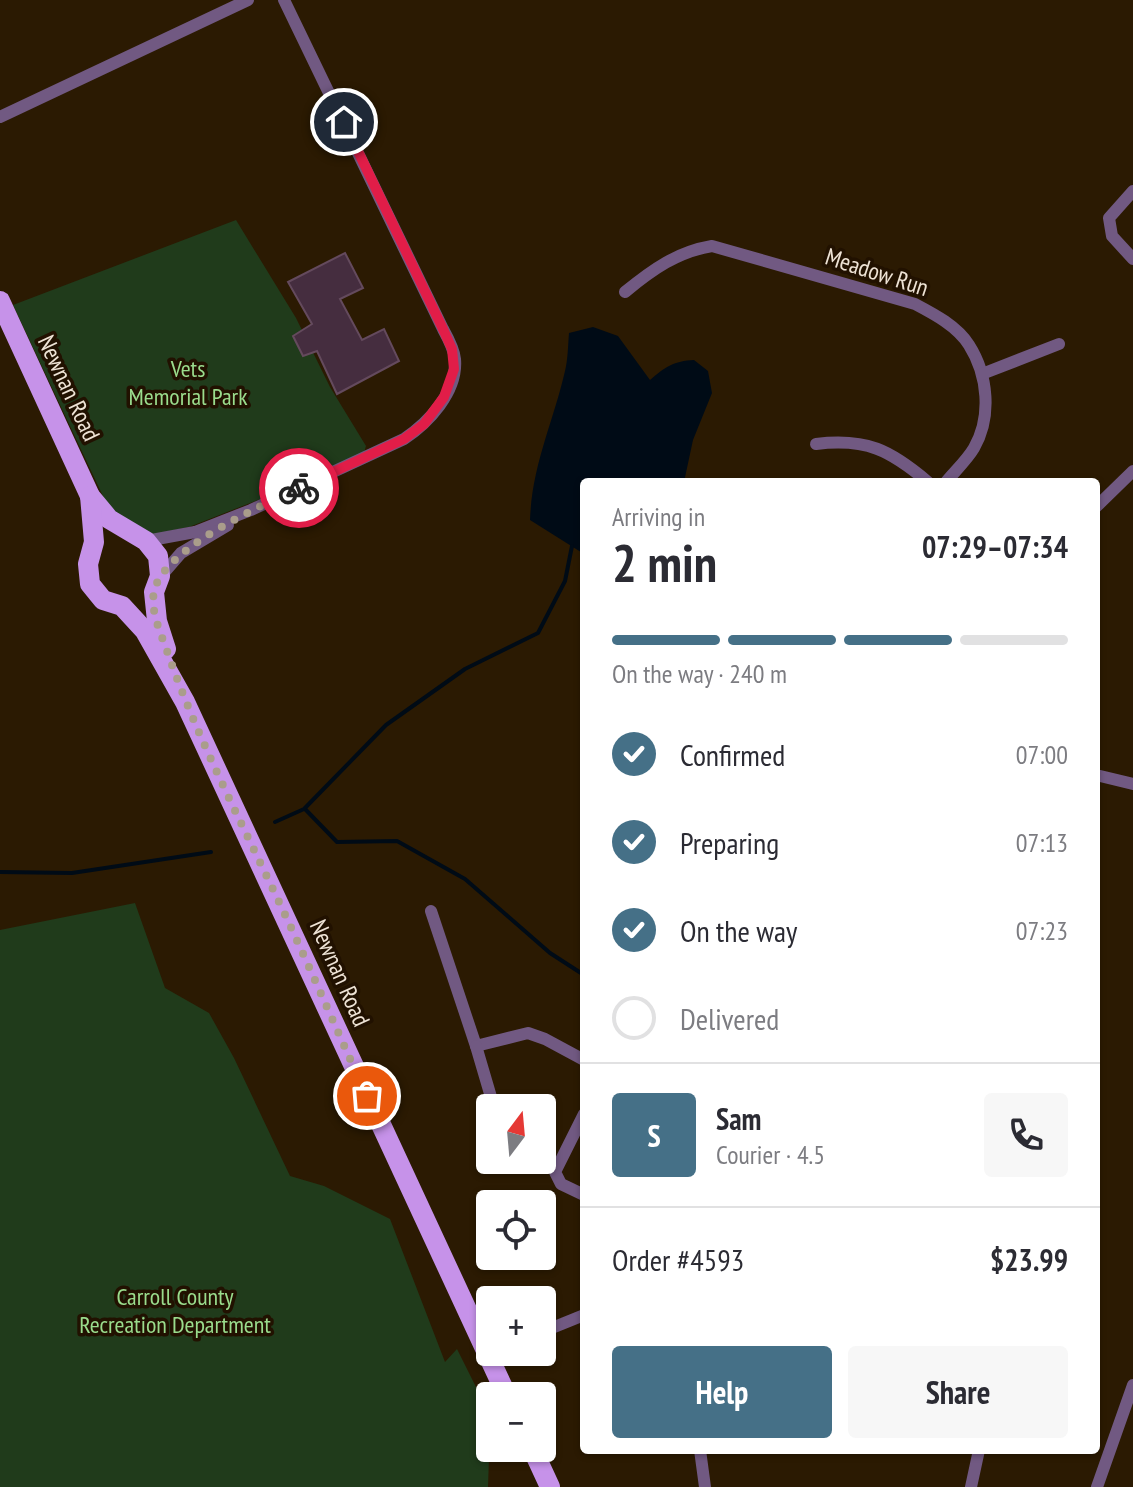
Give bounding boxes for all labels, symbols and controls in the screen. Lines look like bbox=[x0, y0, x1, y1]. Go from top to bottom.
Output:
pin bbox=[310, 88, 378, 156]
icon: home bbox=[322, 100, 366, 144]
street label: Meadow Run bbox=[822, 241, 932, 303]
street label: Newnan Road bbox=[31, 330, 107, 446]
park label: Vets Memorial Park bbox=[129, 353, 248, 412]
courier bbox=[259, 448, 339, 528]
icon: bike bbox=[277, 466, 321, 510]
text: Arriving in bbox=[612, 500, 705, 533]
text: 07:29–07:34 bbox=[922, 527, 1068, 566]
text: 2 min bbox=[612, 529, 717, 596]
text: On the way · 240 m bbox=[612, 657, 787, 690]
icon: check bbox=[612, 732, 656, 776]
text: Confirmed bbox=[680, 735, 785, 774]
text: 07:00 bbox=[1016, 738, 1068, 771]
icon: check bbox=[612, 820, 656, 864]
text: Preparing bbox=[680, 823, 779, 862]
text: 07:13 bbox=[1016, 826, 1068, 859]
icon: check bbox=[612, 908, 656, 952]
text: On the way bbox=[680, 911, 797, 950]
text: 07:23 bbox=[1016, 914, 1068, 947]
street label: Newnan Road bbox=[303, 915, 377, 1031]
text: Delivered bbox=[680, 999, 779, 1038]
pin bbox=[333, 1062, 401, 1130]
icon: bag bbox=[345, 1074, 389, 1118]
button: phone bbox=[984, 1093, 1068, 1177]
north arrow bbox=[476, 1094, 556, 1174]
map controls bbox=[476, 1094, 556, 1462]
text: Sam bbox=[716, 1099, 761, 1138]
text: S bbox=[647, 1116, 661, 1155]
text: Courier · 4.5 bbox=[716, 1138, 825, 1171]
button: locate bbox=[476, 1190, 556, 1270]
text: Order #4593 bbox=[612, 1240, 744, 1279]
text: $23.99 bbox=[990, 1240, 1068, 1279]
park label: Carroll County Recreation Department bbox=[79, 1281, 271, 1340]
button: + bbox=[476, 1286, 556, 1366]
button: Help bbox=[612, 1346, 832, 1438]
button: Share bbox=[848, 1346, 1068, 1438]
button: − bbox=[476, 1382, 556, 1462]

